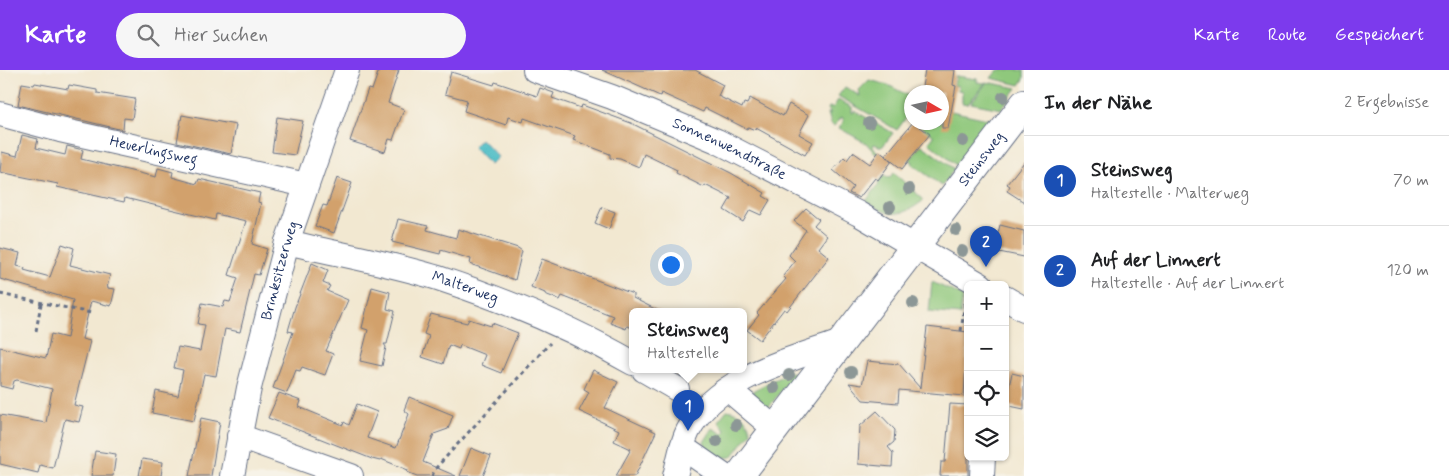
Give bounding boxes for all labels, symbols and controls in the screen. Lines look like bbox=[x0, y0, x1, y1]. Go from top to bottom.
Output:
search box bbox=[116, 13, 466, 58]
text: Karte bbox=[25, 20, 86, 51]
icon: search bbox=[134, 21, 162, 49]
text: Hier suchen bbox=[174, 23, 268, 48]
text: Karte bbox=[1194, 23, 1240, 47]
text: Route bbox=[1268, 23, 1307, 47]
text: Gespeichert bbox=[1335, 23, 1424, 47]
north arrow bbox=[904, 85, 949, 130]
text: In der Nähe bbox=[1044, 89, 1152, 117]
text: 2 Ergebnisse bbox=[1344, 92, 1429, 113]
street label: Sonnenwendstraße bbox=[669, 113, 790, 185]
street label: Steinsweg bbox=[954, 128, 1009, 191]
street label: Heuerlingsweg bbox=[108, 131, 200, 171]
text: Steinsweg bbox=[1091, 158, 1172, 183]
text: 1 bbox=[1056, 170, 1064, 191]
text: 70 m bbox=[1393, 170, 1429, 191]
text: Haltestelle · Malterweg bbox=[1091, 183, 1249, 204]
street label: Brinksitzerweg bbox=[257, 218, 304, 323]
pin: 2 bbox=[970, 226, 1002, 267]
text: Auf der Linnert bbox=[1091, 248, 1221, 273]
your location bbox=[658, 252, 684, 278]
text: 2 bbox=[1056, 260, 1064, 281]
text: 120 m bbox=[1387, 260, 1429, 281]
street label: Malterweg bbox=[429, 267, 501, 310]
text: Haltestelle · Auf der Linnert bbox=[1091, 273, 1284, 294]
map controls bbox=[964, 281, 1009, 461]
button: + bbox=[964, 281, 1009, 326]
popup bbox=[629, 308, 747, 373]
text: Steinsweg bbox=[647, 318, 729, 343]
button: − bbox=[964, 326, 1009, 371]
text: Haltestelle bbox=[647, 343, 719, 364]
button: locate bbox=[964, 371, 1009, 416]
pin: 1 bbox=[672, 390, 704, 431]
button: layers bbox=[964, 416, 1009, 461]

